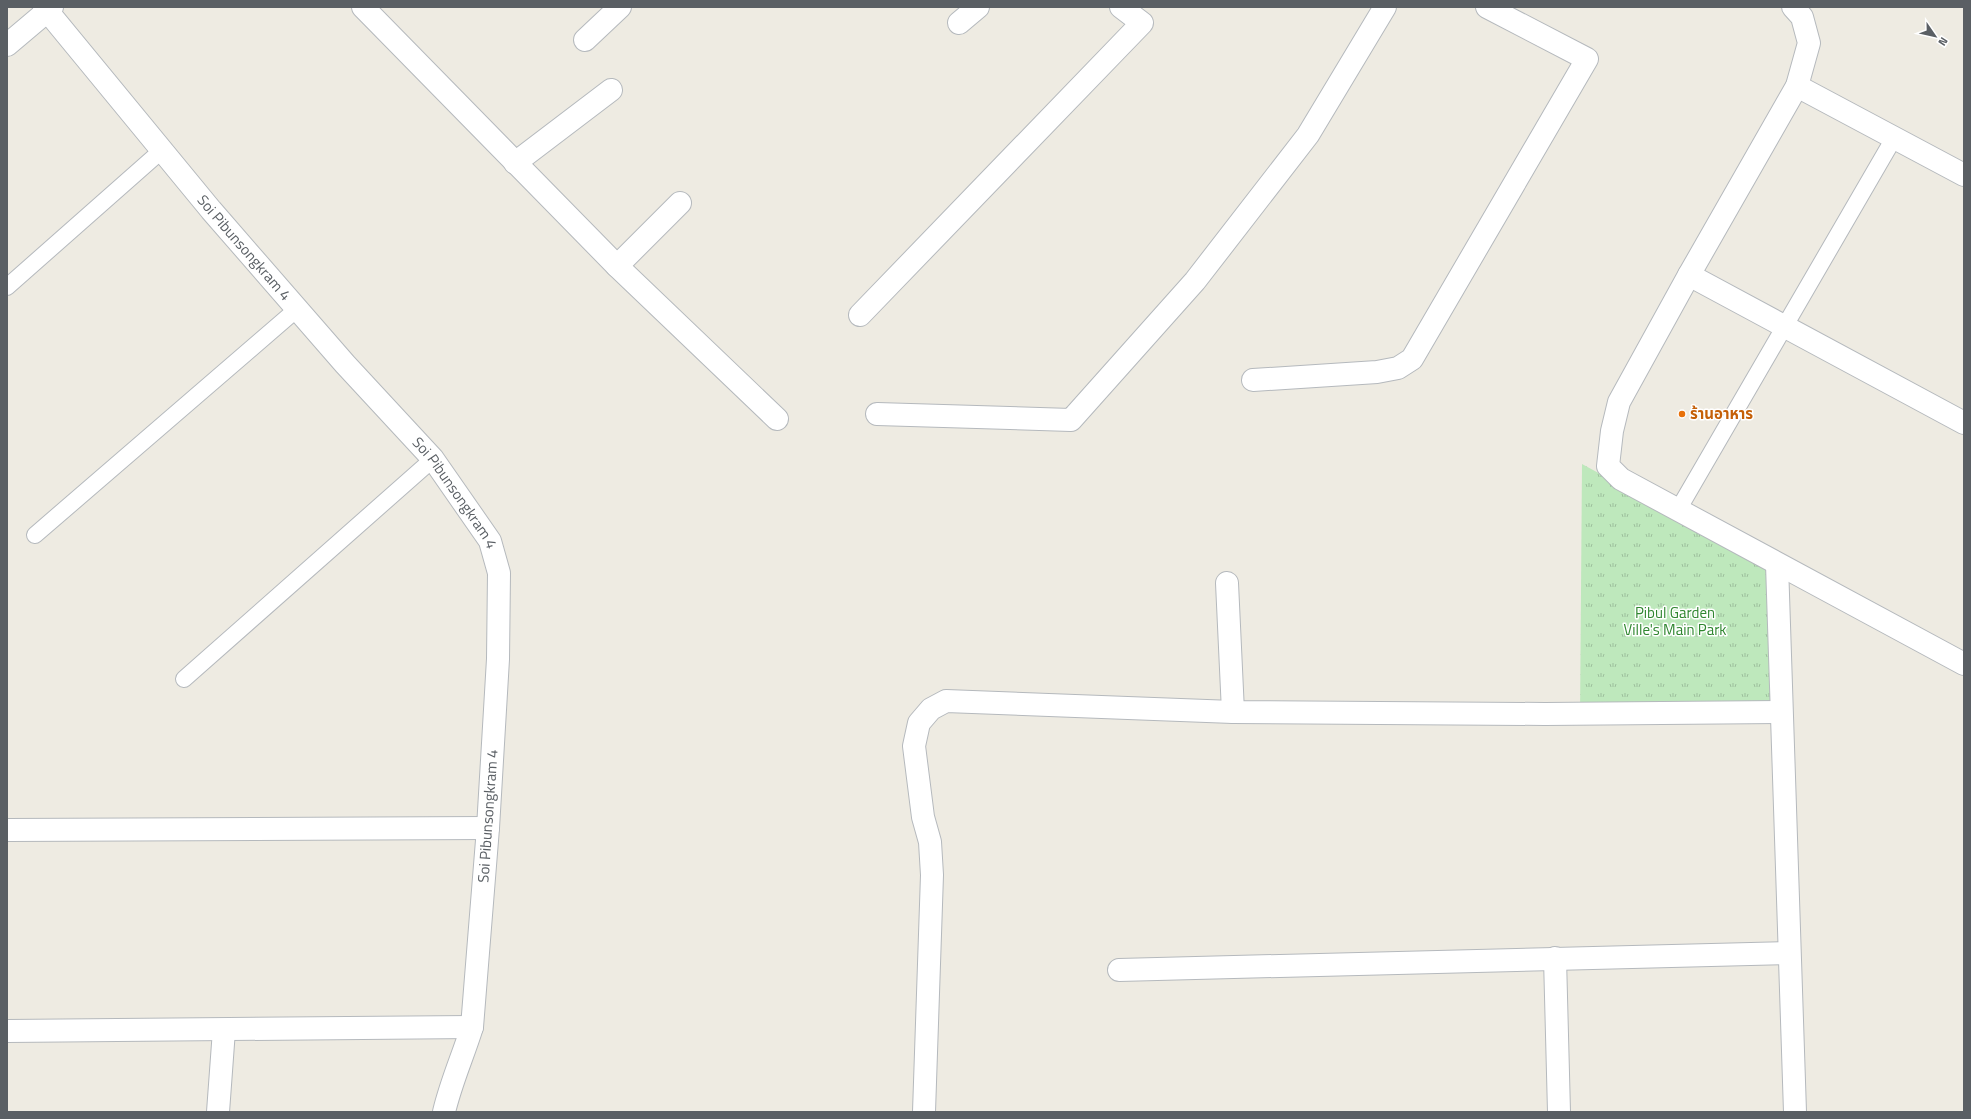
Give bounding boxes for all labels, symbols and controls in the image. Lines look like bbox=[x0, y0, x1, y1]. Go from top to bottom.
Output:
north arrow bbox=[1915, 16, 1955, 56]
text: N bbox=[1935, 34, 1952, 49]
street label: Soi Pibunsongkram 4 bbox=[192, 189, 297, 305]
place label: ร้านอาหาร bbox=[1690, 402, 1753, 425]
marker: ร้านอาหาร bbox=[1677, 409, 1687, 419]
street label: Soi Pibunsongkram 4 bbox=[407, 432, 504, 551]
park label: Pibul Garden Ville's Main Park bbox=[1623, 601, 1727, 641]
street label: Soi Pibunsongkram 4 bbox=[471, 749, 504, 883]

